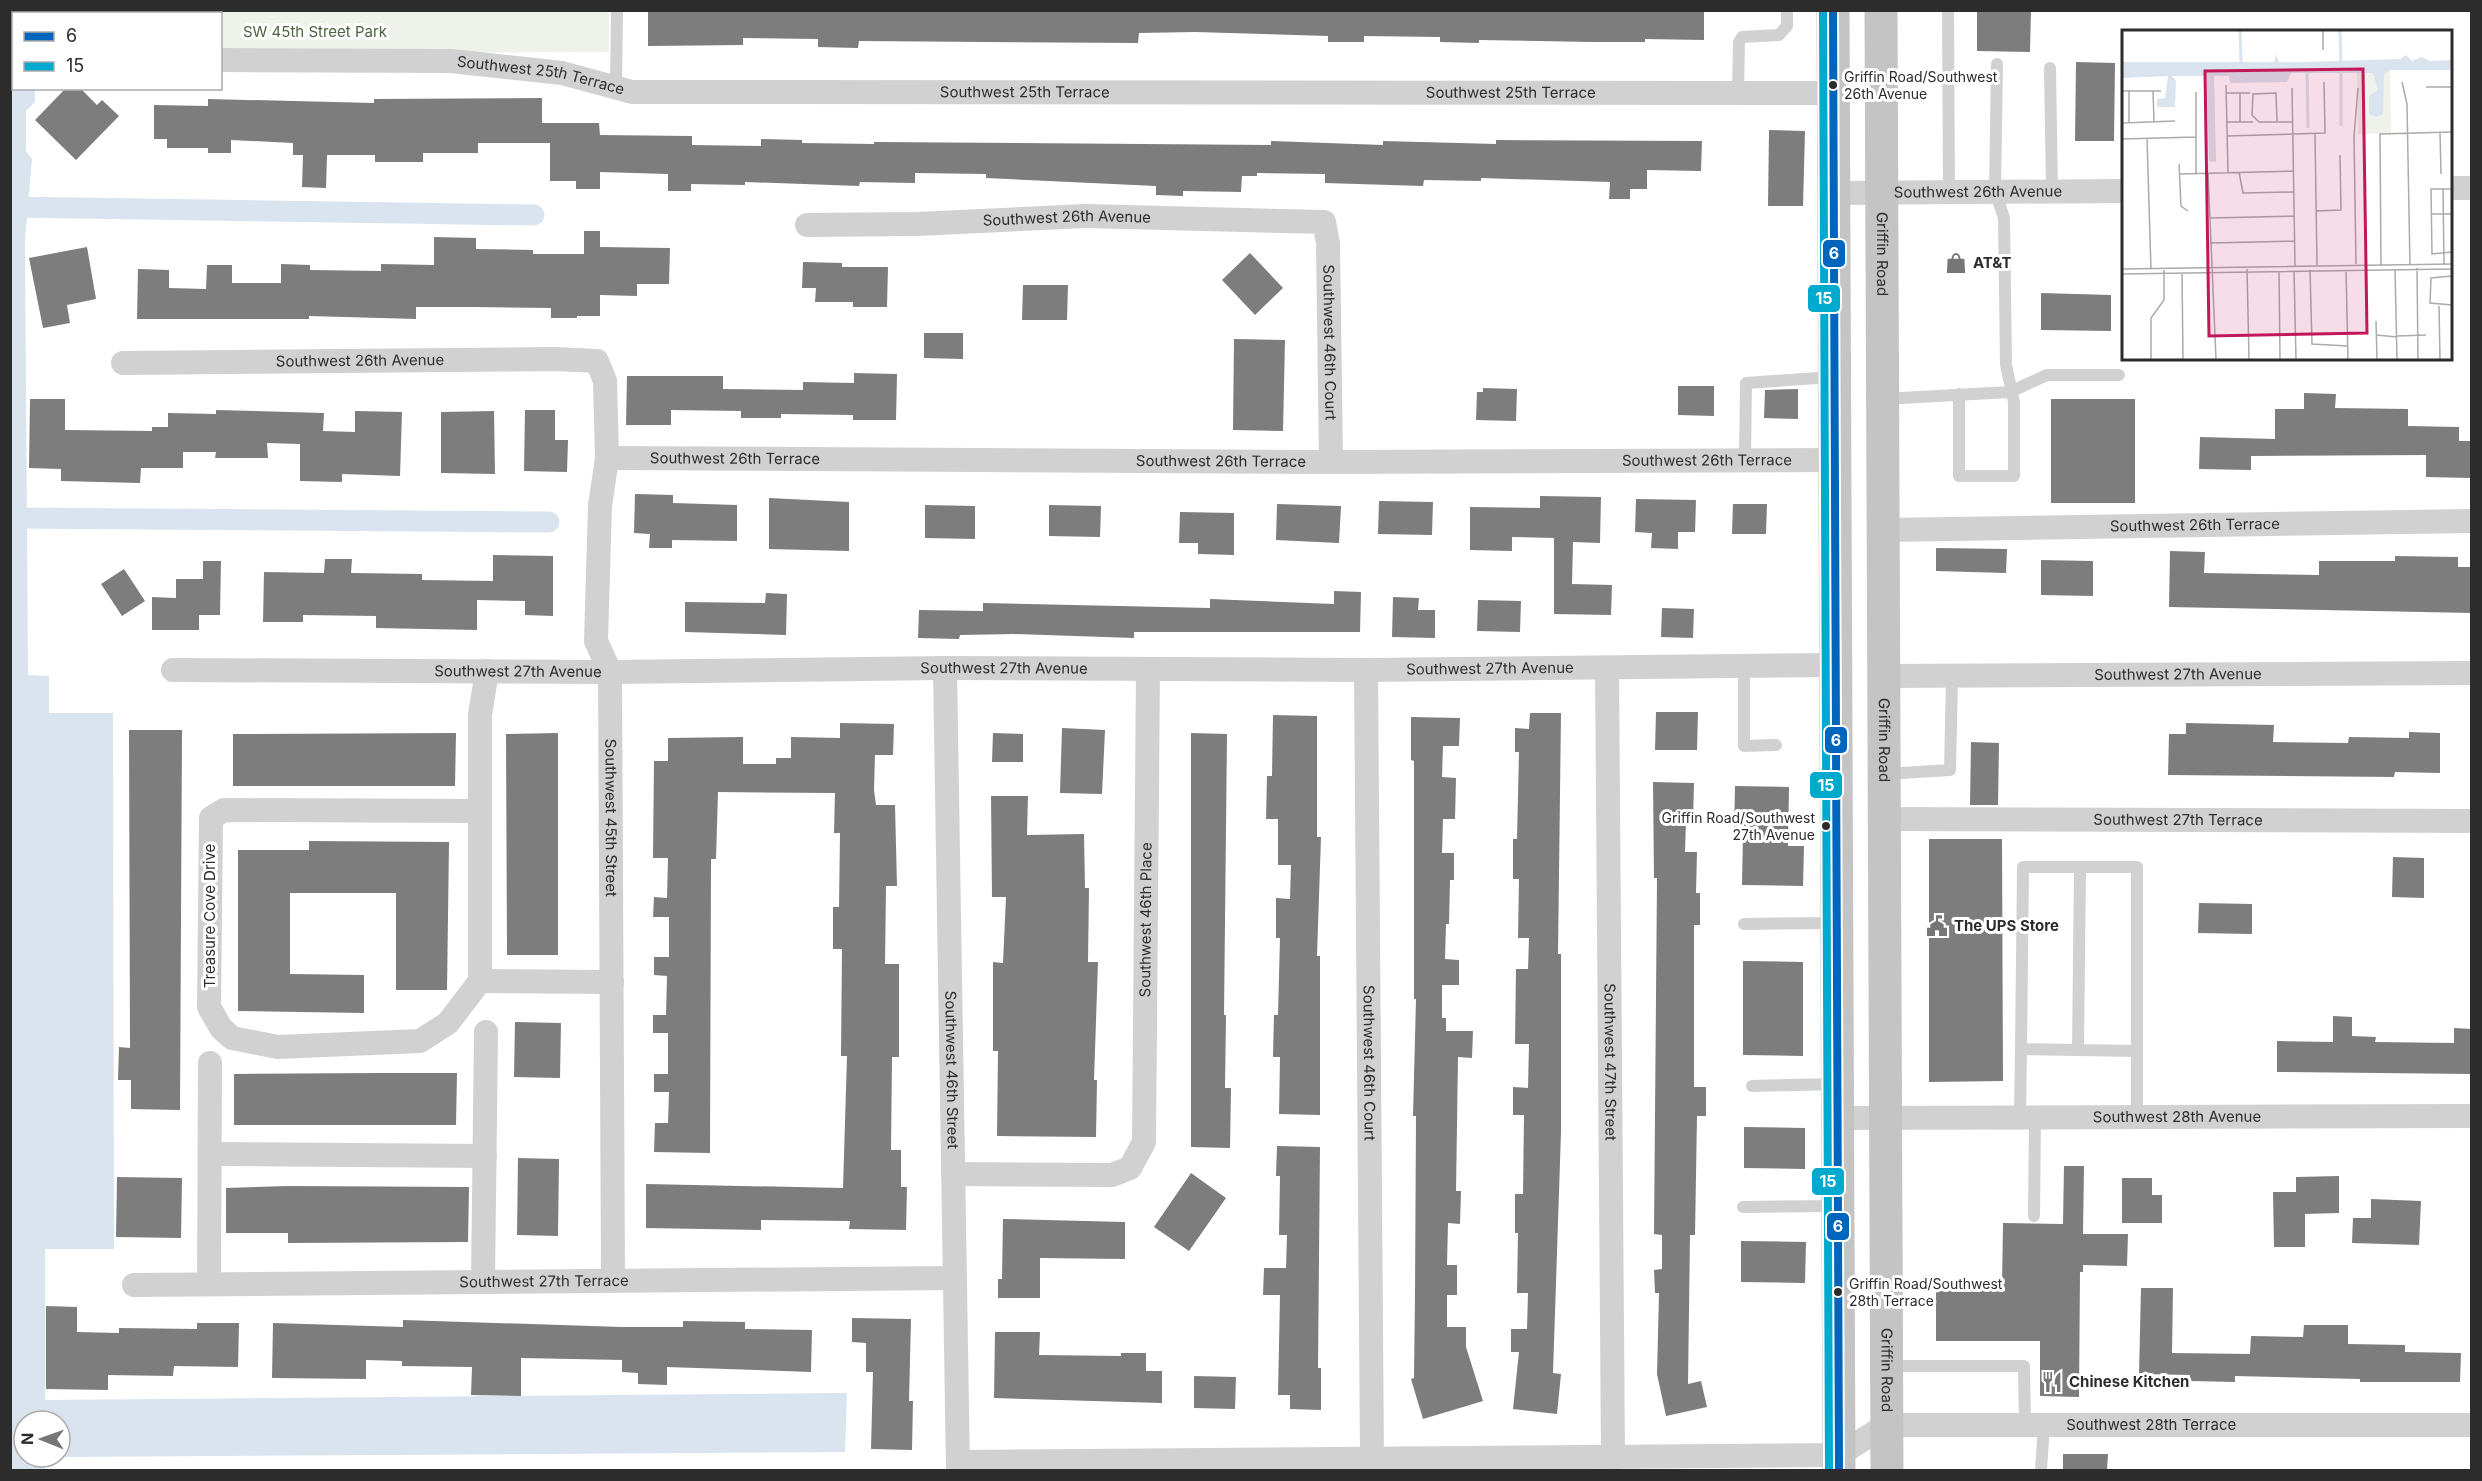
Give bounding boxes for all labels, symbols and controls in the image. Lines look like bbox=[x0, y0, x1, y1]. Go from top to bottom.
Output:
legend bbox=[12, 12, 222, 90]
park label: SW 45th Street Park bbox=[243, 22, 388, 41]
text: 6 bbox=[66, 25, 77, 46]
inset map bbox=[2122, 30, 2452, 360]
street label: Southwest 25th Terrace bbox=[456, 52, 627, 99]
text: 15 bbox=[66, 55, 84, 76]
place label: Griffin Road/Southwest 26th Avenue bbox=[1844, 68, 1998, 102]
marker: Griffin Road/Southwest 26th Avenue bbox=[1827, 79, 1839, 91]
street label: Southwest 25th Terrace bbox=[940, 82, 1110, 101]
street label: Southwest 25th Terrace bbox=[1426, 83, 1596, 102]
street label: Southwest 26th Avenue bbox=[1894, 181, 2062, 202]
street label: Southwest 26th Avenue bbox=[982, 206, 1151, 230]
street label: Griffin Road bbox=[1873, 212, 1892, 296]
line badge: 6 bbox=[1822, 239, 1846, 268]
text: 6 bbox=[1829, 243, 1839, 263]
shop icon: AT&T bbox=[1944, 251, 1968, 275]
place label: AT&T bbox=[1973, 253, 2012, 272]
street label: Southwest 46th Court bbox=[1319, 264, 1340, 420]
line badge: 15 bbox=[1807, 284, 1841, 313]
text: 15 bbox=[1815, 288, 1833, 308]
street label: Southwest 26th Avenue bbox=[276, 350, 444, 371]
street label: Southwest 26th Terrace bbox=[650, 448, 820, 468]
street label: Southwest 26th Terrace bbox=[1622, 450, 1792, 470]
street label: Southwest 26th Terrace bbox=[1136, 451, 1306, 471]
street label: Southwest 26th Terrace bbox=[2110, 514, 2280, 536]
street label: Southwest 27th Avenue bbox=[920, 658, 1088, 678]
street label: Southwest 27th Avenue bbox=[1406, 658, 1574, 679]
street label: Southwest 27th Avenue bbox=[434, 661, 602, 681]
street label: Southwest 27th Avenue bbox=[2094, 664, 2262, 684]
street label: Griffin Road bbox=[1875, 698, 1894, 782]
line badge: 6 bbox=[1824, 726, 1848, 754]
text: 6 bbox=[1831, 730, 1841, 750]
street label: Southwest 45th Street bbox=[601, 739, 621, 897]
line badge: 15 bbox=[1809, 771, 1843, 799]
text: 15 bbox=[1817, 775, 1835, 795]
place label: Griffin Road/Southwest 27th Avenue bbox=[1662, 809, 1815, 843]
street label: Southwest 27th Terrace bbox=[2093, 810, 2263, 829]
marker: Griffin Road/Southwest 27th Avenue bbox=[1820, 820, 1832, 832]
street label: Southwest 46th Place bbox=[1135, 842, 1156, 998]
street label: Treasure Cove Drive bbox=[200, 844, 219, 988]
public building icon: The UPS Store bbox=[1925, 914, 1949, 938]
place label: The UPS Store bbox=[1954, 916, 2059, 935]
street label: Southwest 47th Street bbox=[1600, 983, 1621, 1141]
street label: Southwest 46th Court bbox=[1359, 985, 1380, 1141]
street label: Southwest 46th Street bbox=[941, 991, 963, 1149]
street label: Southwest 28th Avenue bbox=[2093, 1107, 2261, 1126]
line badge: 15 bbox=[1811, 1167, 1845, 1196]
text: 15 bbox=[1819, 1171, 1837, 1191]
line badge: 6 bbox=[1826, 1212, 1850, 1241]
text: 6 bbox=[1833, 1216, 1843, 1236]
street label: Southwest 27th Terrace bbox=[459, 1271, 629, 1291]
place label: Griffin Road/Southwest 28th Terrace bbox=[1849, 1275, 2003, 1309]
marker: Griffin Road/Southwest 28th Terrace bbox=[1832, 1286, 1844, 1298]
street label: Griffin Road bbox=[1877, 1328, 1897, 1412]
restaurant icon: Chinese Kitchen bbox=[2040, 1370, 2064, 1394]
place label: Chinese Kitchen bbox=[2069, 1372, 2189, 1391]
north arrow bbox=[12, 1409, 72, 1469]
street label: Southwest 28th Terrace bbox=[2066, 1415, 2236, 1434]
text: N bbox=[17, 1432, 37, 1445]

